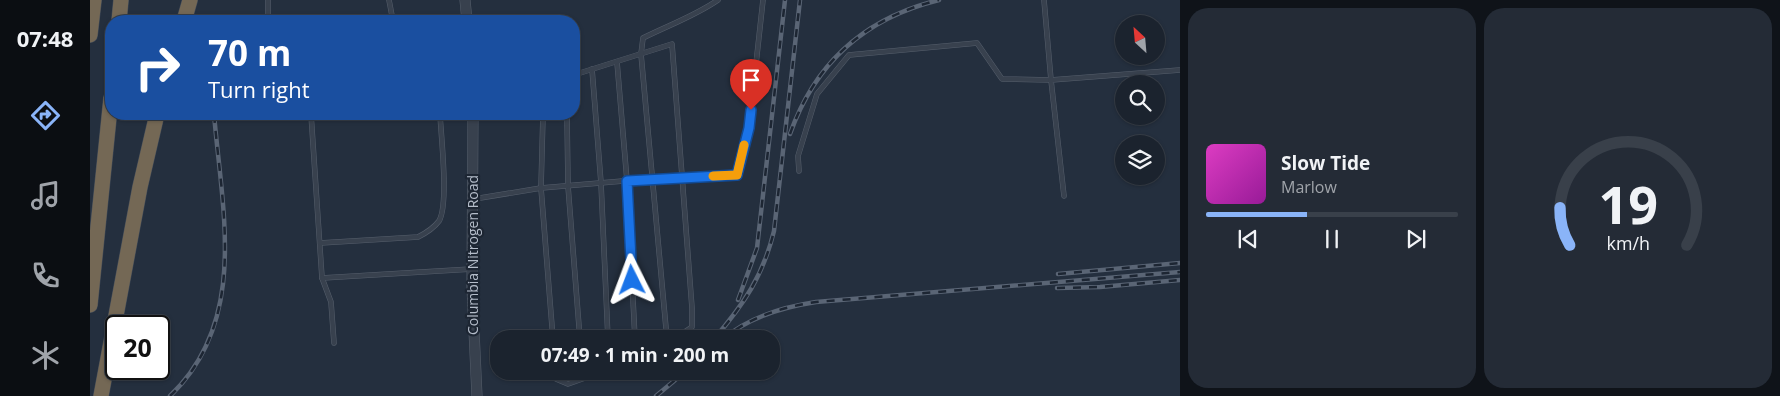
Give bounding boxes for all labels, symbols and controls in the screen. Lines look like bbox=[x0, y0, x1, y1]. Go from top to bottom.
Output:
north arrow bbox=[1115, 15, 1165, 65]
map controls bbox=[1115, 15, 1165, 185]
text: 07:48 bbox=[17, 23, 73, 53]
text: 70 m bbox=[208, 29, 291, 76]
icon: right bbox=[125, 35, 190, 100]
pin bbox=[730, 59, 772, 110]
icon: arrive bbox=[737, 66, 765, 94]
text: Turn right bbox=[208, 74, 310, 104]
button: search bbox=[1115, 75, 1165, 125]
icon: directions bbox=[28, 98, 63, 133]
button: layers bbox=[1115, 135, 1165, 185]
text: Slow Tide bbox=[1281, 150, 1370, 176]
text: 19 bbox=[1598, 168, 1658, 239]
street label: Columbia Nitrogen Road bbox=[463, 175, 482, 335]
text: Marlow bbox=[1281, 176, 1337, 198]
icon: music bbox=[28, 178, 63, 213]
icon: previous bbox=[1234, 225, 1262, 253]
icon: pause bbox=[1318, 225, 1346, 253]
icon: next bbox=[1402, 225, 1430, 253]
text: km/h bbox=[1606, 231, 1650, 255]
position arrow bbox=[605, 253, 657, 305]
icon: phone bbox=[28, 258, 63, 293]
speed limit sign: 20 bbox=[105, 315, 170, 380]
icon: climate bbox=[28, 338, 63, 373]
text: 07:49 · 1 min · 200 m bbox=[541, 342, 729, 368]

